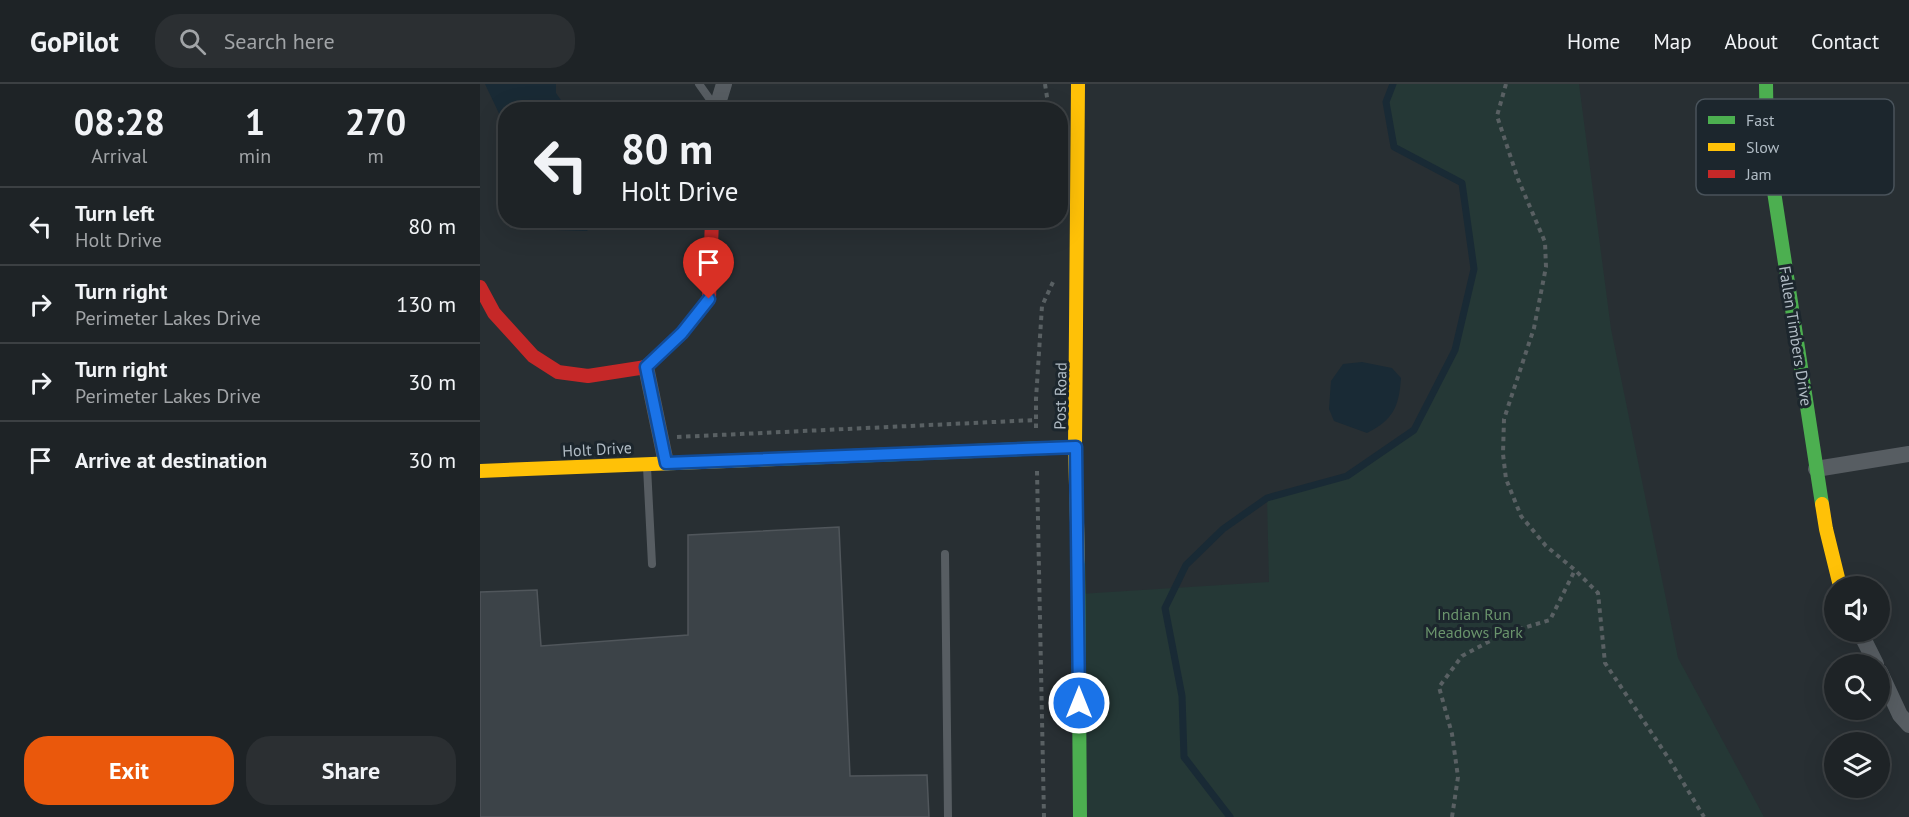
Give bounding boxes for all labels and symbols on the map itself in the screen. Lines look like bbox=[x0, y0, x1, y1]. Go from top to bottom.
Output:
legend bbox=[1696, 99, 1894, 195]
text: Fast bbox=[1746, 110, 1775, 130]
text: Slow bbox=[1746, 137, 1780, 157]
text: Jam bbox=[1745, 164, 1772, 184]
pin bbox=[683, 237, 734, 299]
street label: Fallen Timbers Drive bbox=[1775, 265, 1817, 407]
street label: Post Road bbox=[1049, 362, 1071, 430]
street label: Holt Drive bbox=[562, 437, 632, 461]
park label: Indian Run Meadows Park bbox=[1425, 604, 1523, 642]
position arrow bbox=[1047, 671, 1111, 735]

